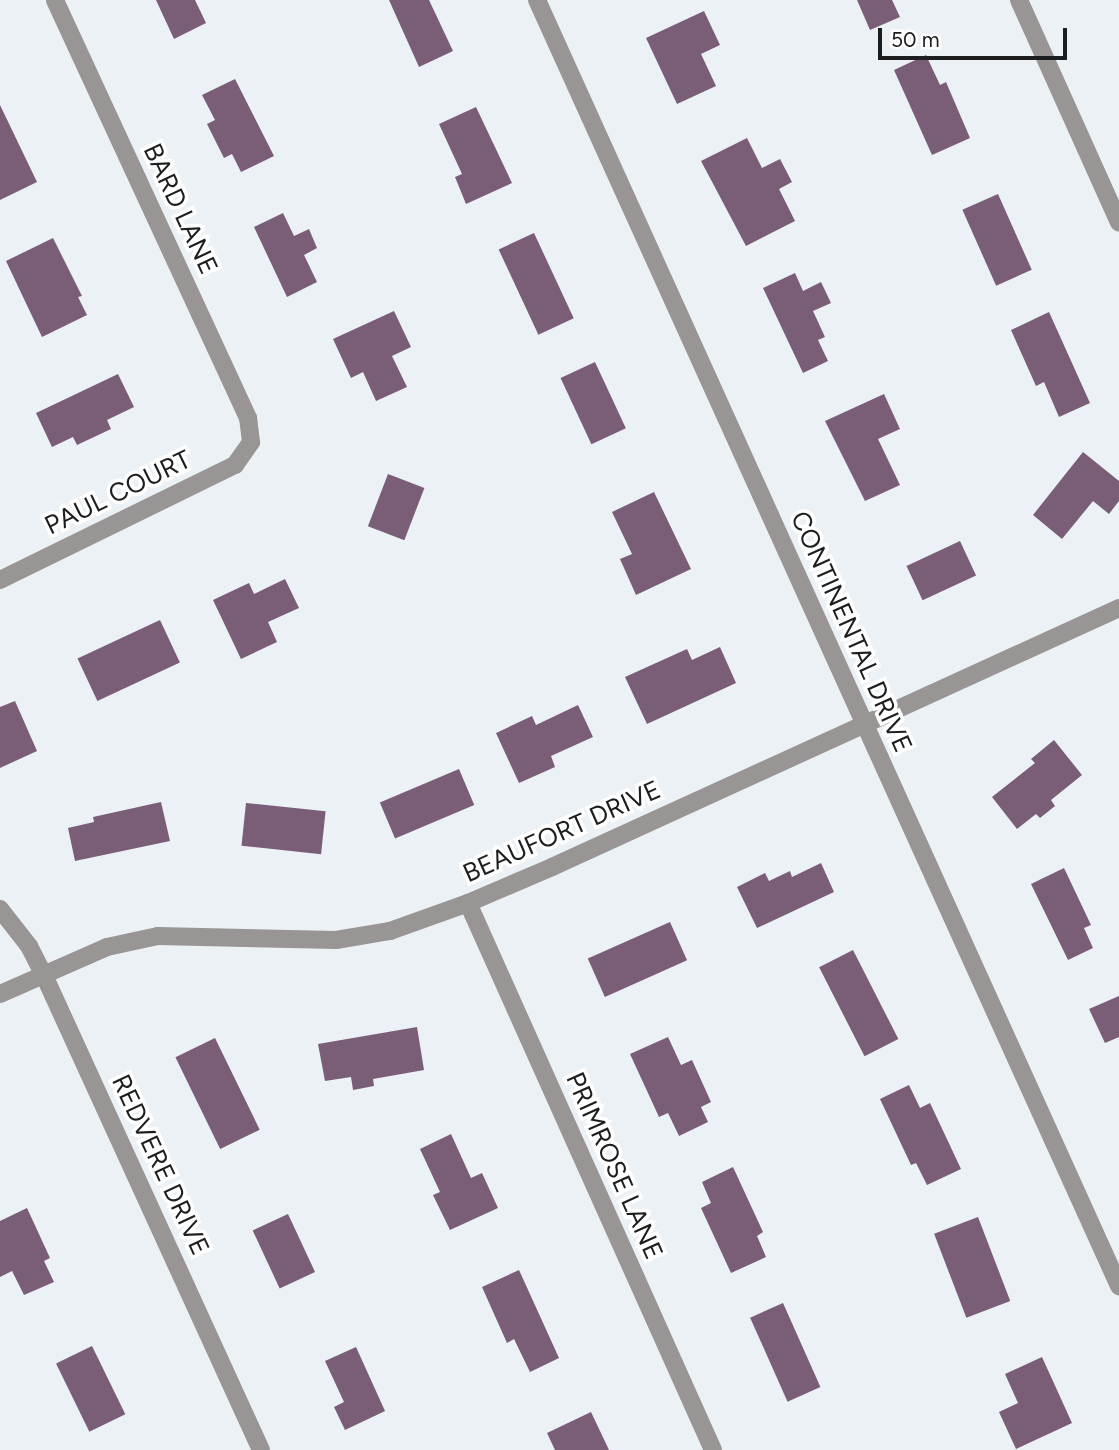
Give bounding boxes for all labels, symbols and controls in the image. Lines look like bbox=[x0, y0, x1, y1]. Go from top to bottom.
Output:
scale bar bbox=[881, 14, 1070, 58]
text: 50 m bbox=[891, 27, 940, 52]
street label: BARD LANE bbox=[136, 139, 224, 279]
street label: PAUL COURT bbox=[40, 444, 196, 542]
street label: CONTINENTAL DRIVE bbox=[784, 507, 918, 757]
street label: BEAUFORT DRIVE bbox=[458, 774, 666, 890]
street label: PRIMROSE LANE bbox=[559, 1068, 669, 1264]
street label: REDVERE DRIVE bbox=[105, 1070, 215, 1260]

